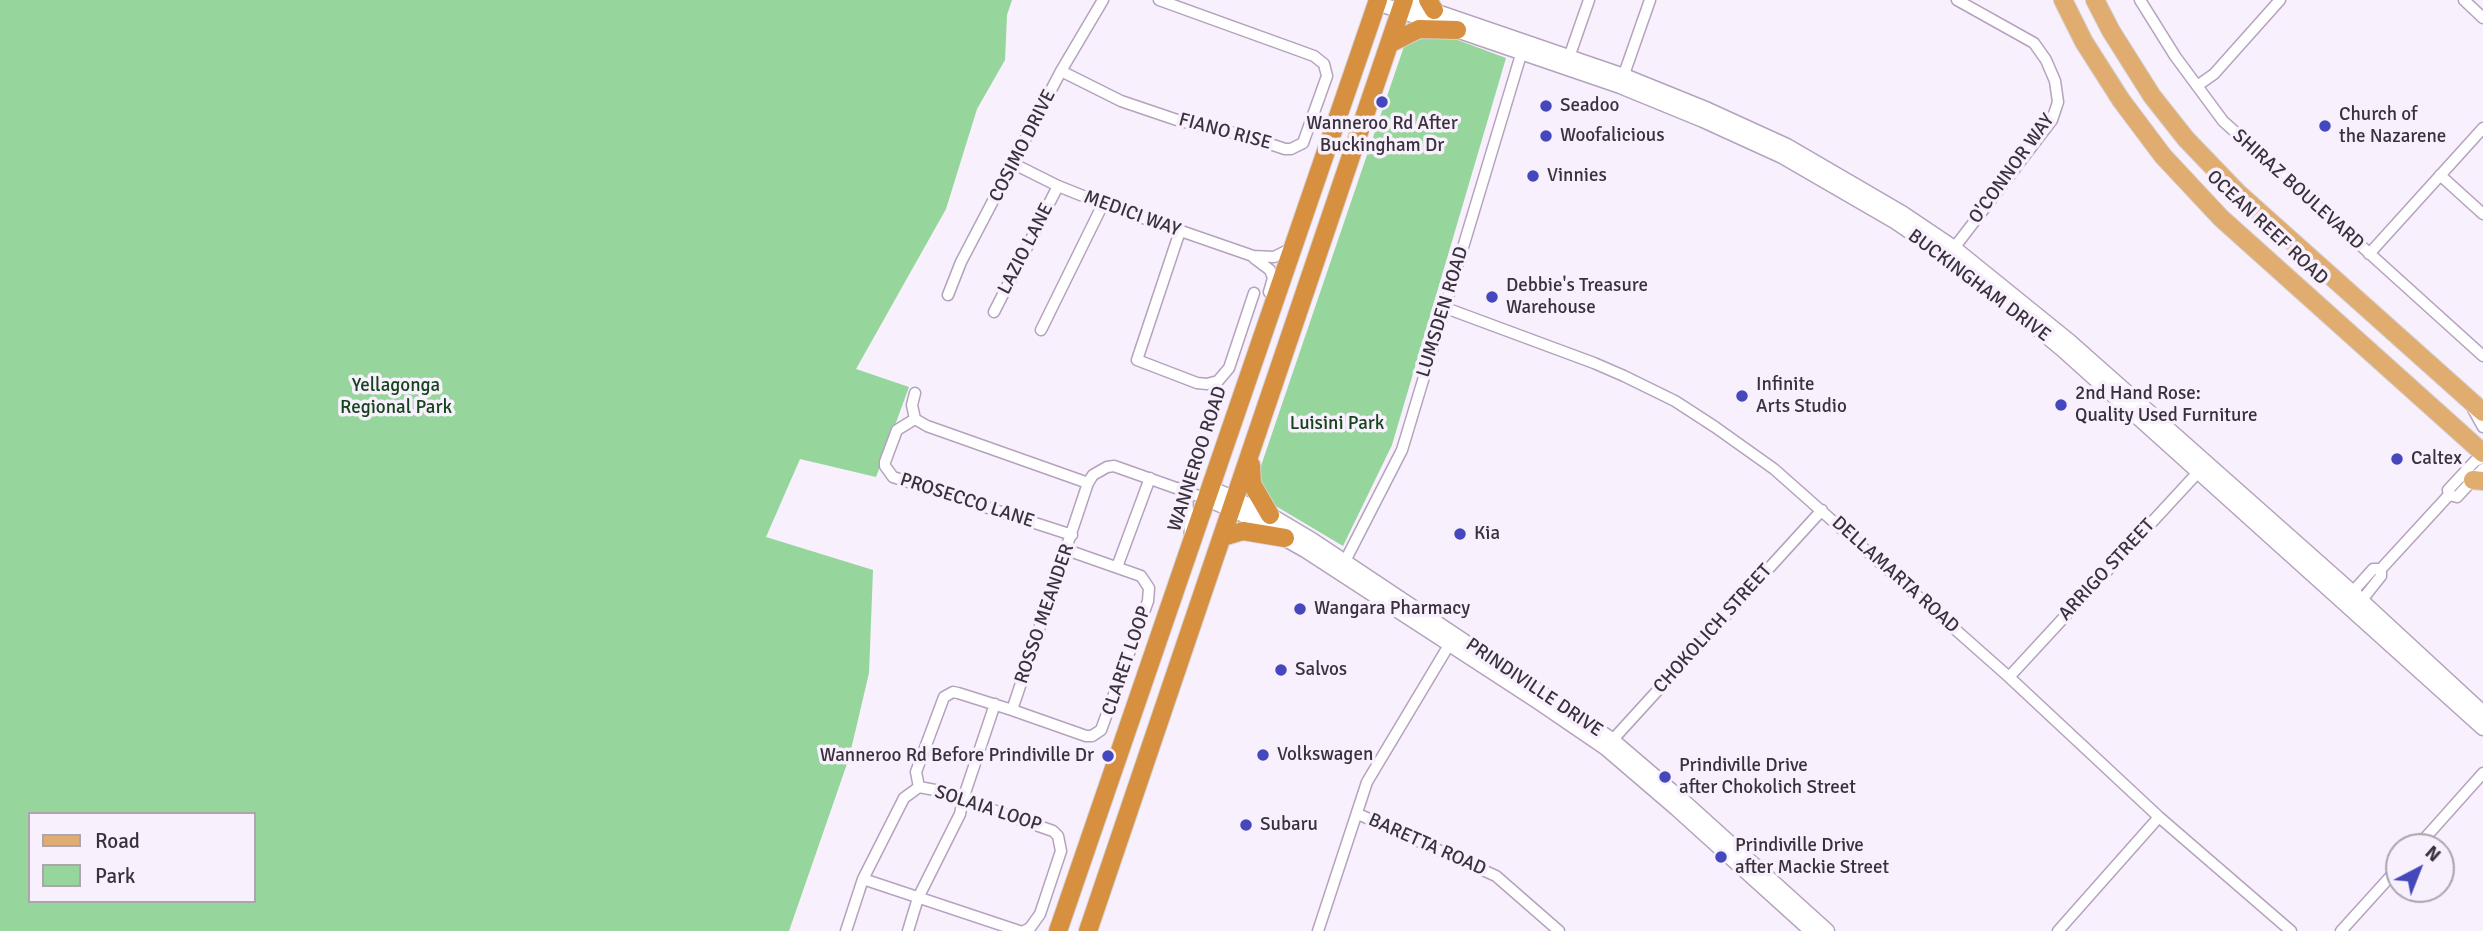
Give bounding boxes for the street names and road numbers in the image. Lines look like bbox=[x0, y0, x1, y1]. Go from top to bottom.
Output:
street label: COSIMO DRIVE bbox=[985, 86, 1061, 206]
street label: FIANO RISE bbox=[1176, 109, 1274, 155]
street label: O'CONNOR WAY bbox=[1965, 110, 2059, 228]
street label: SHIRAZ BOULEVARD bbox=[2228, 125, 2368, 255]
street label: OCEAN REEF ROAD bbox=[2202, 166, 2332, 290]
street label: MEDICI WAY bbox=[1081, 186, 1183, 242]
street label: LAZIO LANE bbox=[993, 200, 1059, 298]
street label: BUCKINGHAM DRIVE bbox=[1903, 225, 2055, 347]
street label: LUMSDEN ROAD bbox=[1412, 244, 1474, 380]
street label: WANNEROO ROAD bbox=[1164, 383, 1232, 535]
street label: PROSECCO LANE bbox=[897, 469, 1037, 533]
street label: DELLAMARTA ROAD bbox=[1827, 512, 1963, 638]
street label: ARRIGO STREET bbox=[2054, 514, 2160, 626]
street label: ROSSO MEANDER bbox=[1010, 541, 1080, 687]
street label: CHOKOLICH STREET bbox=[1649, 560, 1777, 698]
street label: CLARET LOOP bbox=[1098, 604, 1156, 718]
street label: PRINDIVILLE DRIVE bbox=[1461, 634, 1607, 742]
street label: SOLAIA LOOP bbox=[932, 781, 1044, 837]
street label: BARETTA ROAD bbox=[1365, 809, 1489, 881]

